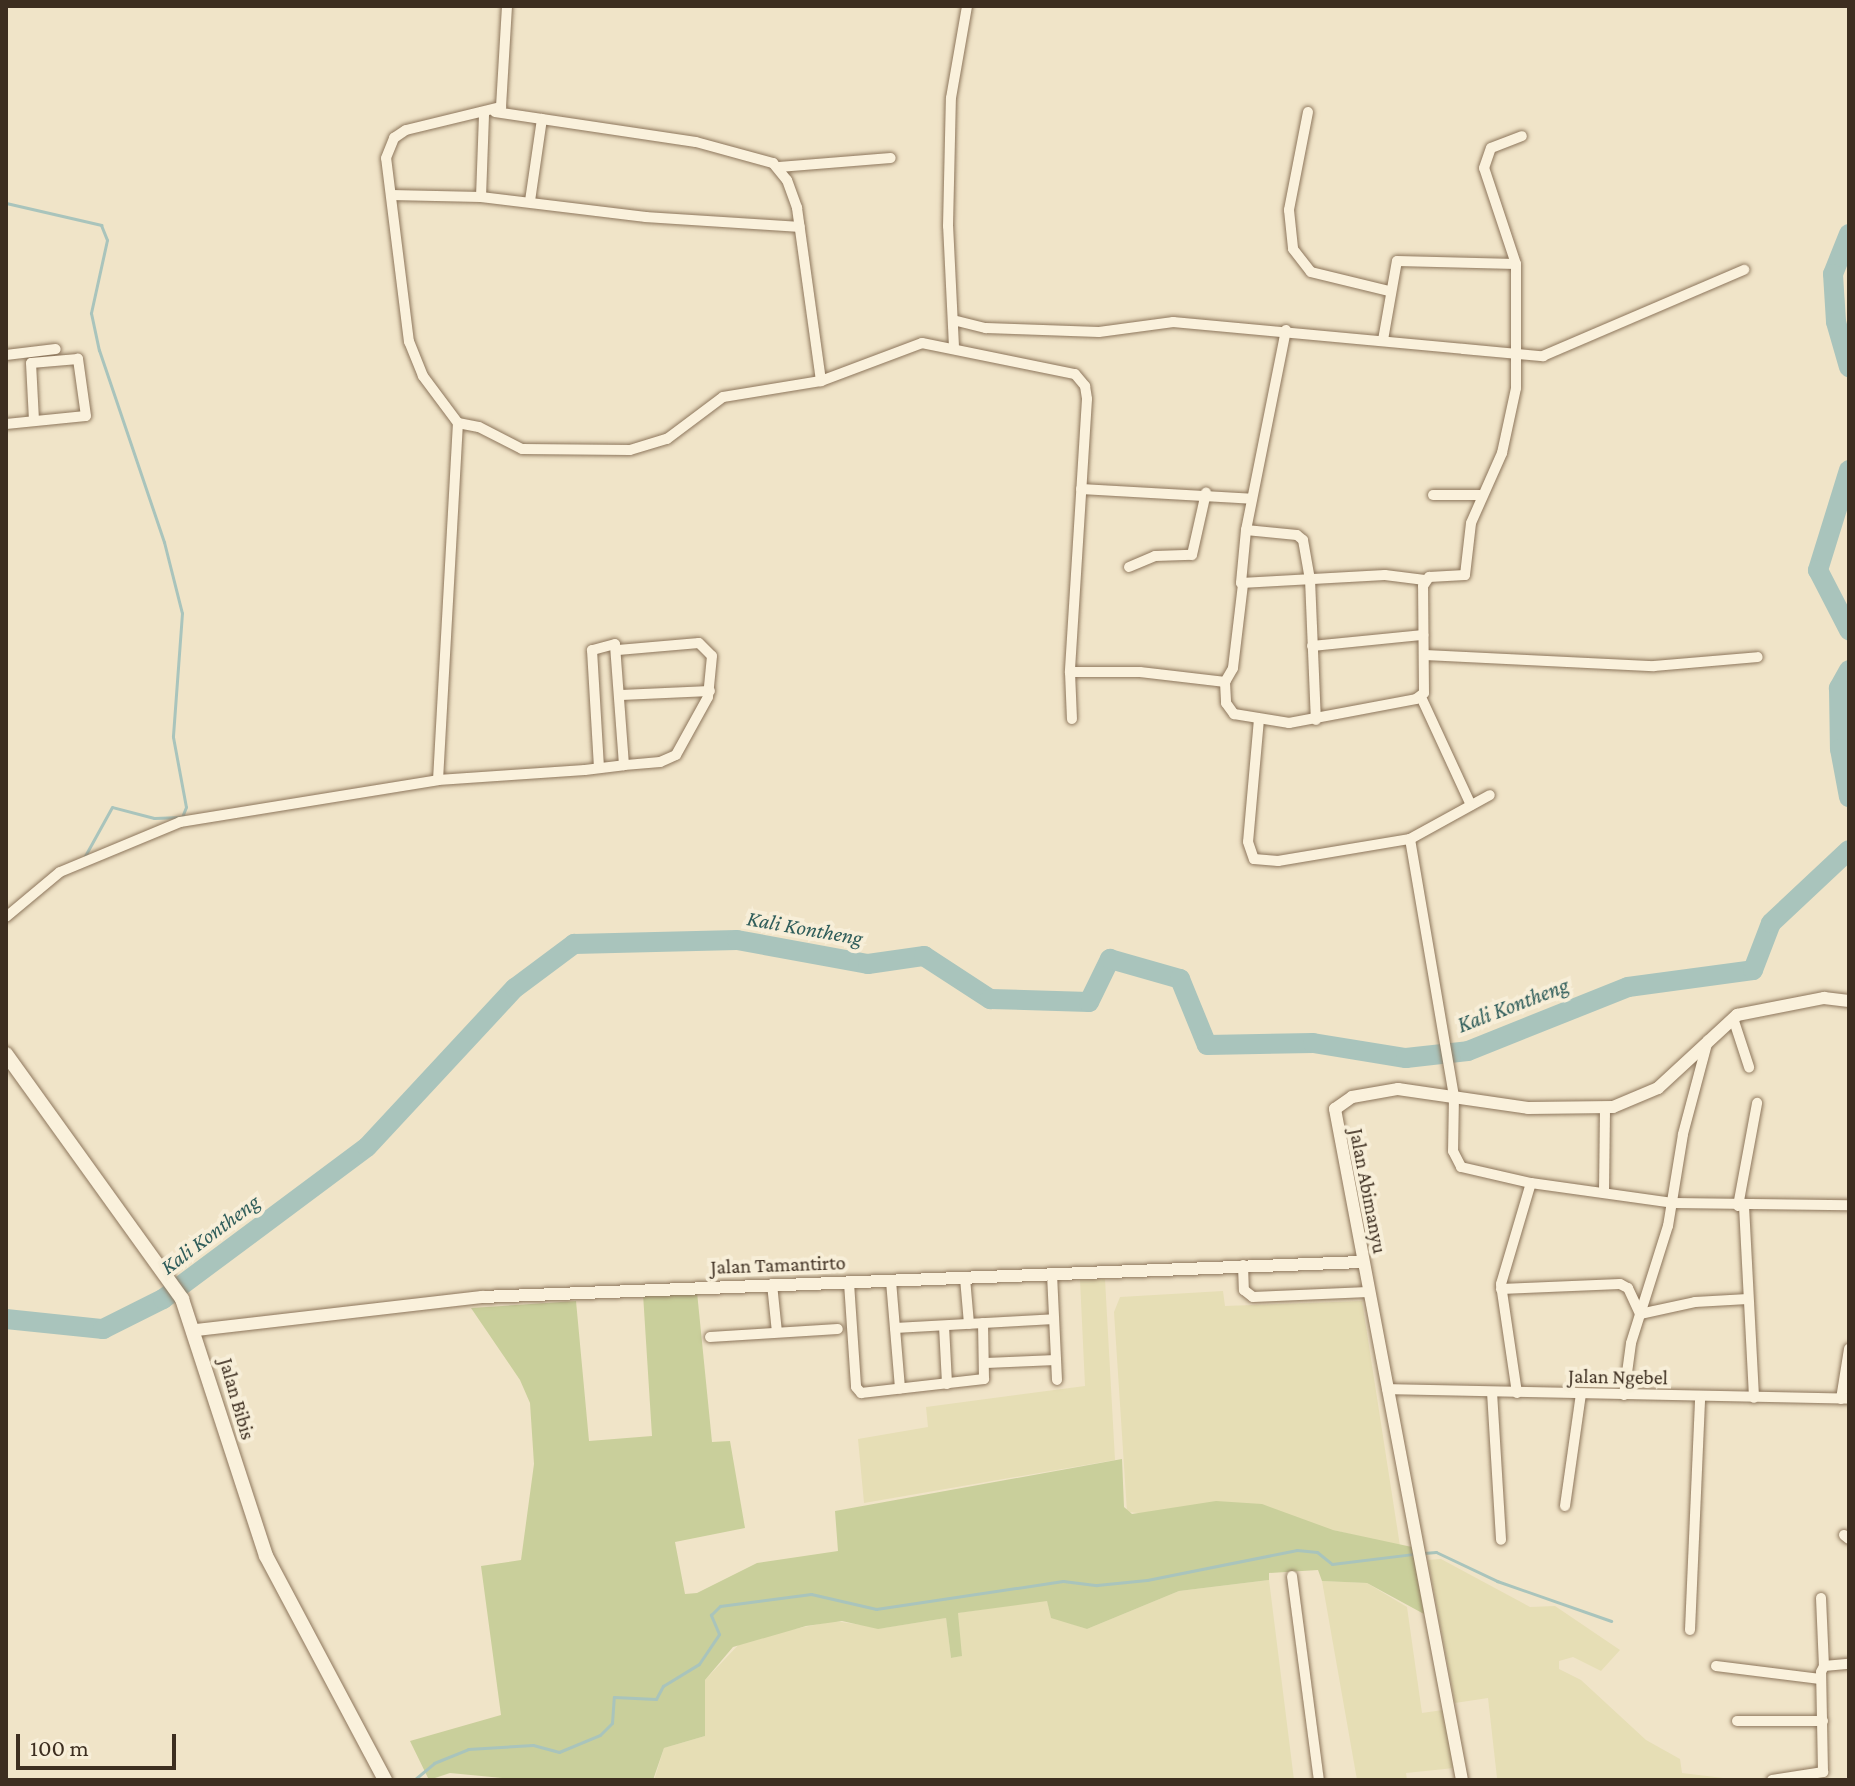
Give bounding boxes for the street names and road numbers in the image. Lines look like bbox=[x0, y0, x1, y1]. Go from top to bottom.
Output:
street label: Jalan Abimanyu bbox=[1344, 1126, 1392, 1256]
street label: Jalan Tamantirto bbox=[710, 1251, 846, 1279]
street label: Jalan Bibis bbox=[214, 1355, 260, 1443]
street label: Jalan Ngebel bbox=[1568, 1364, 1668, 1390]

